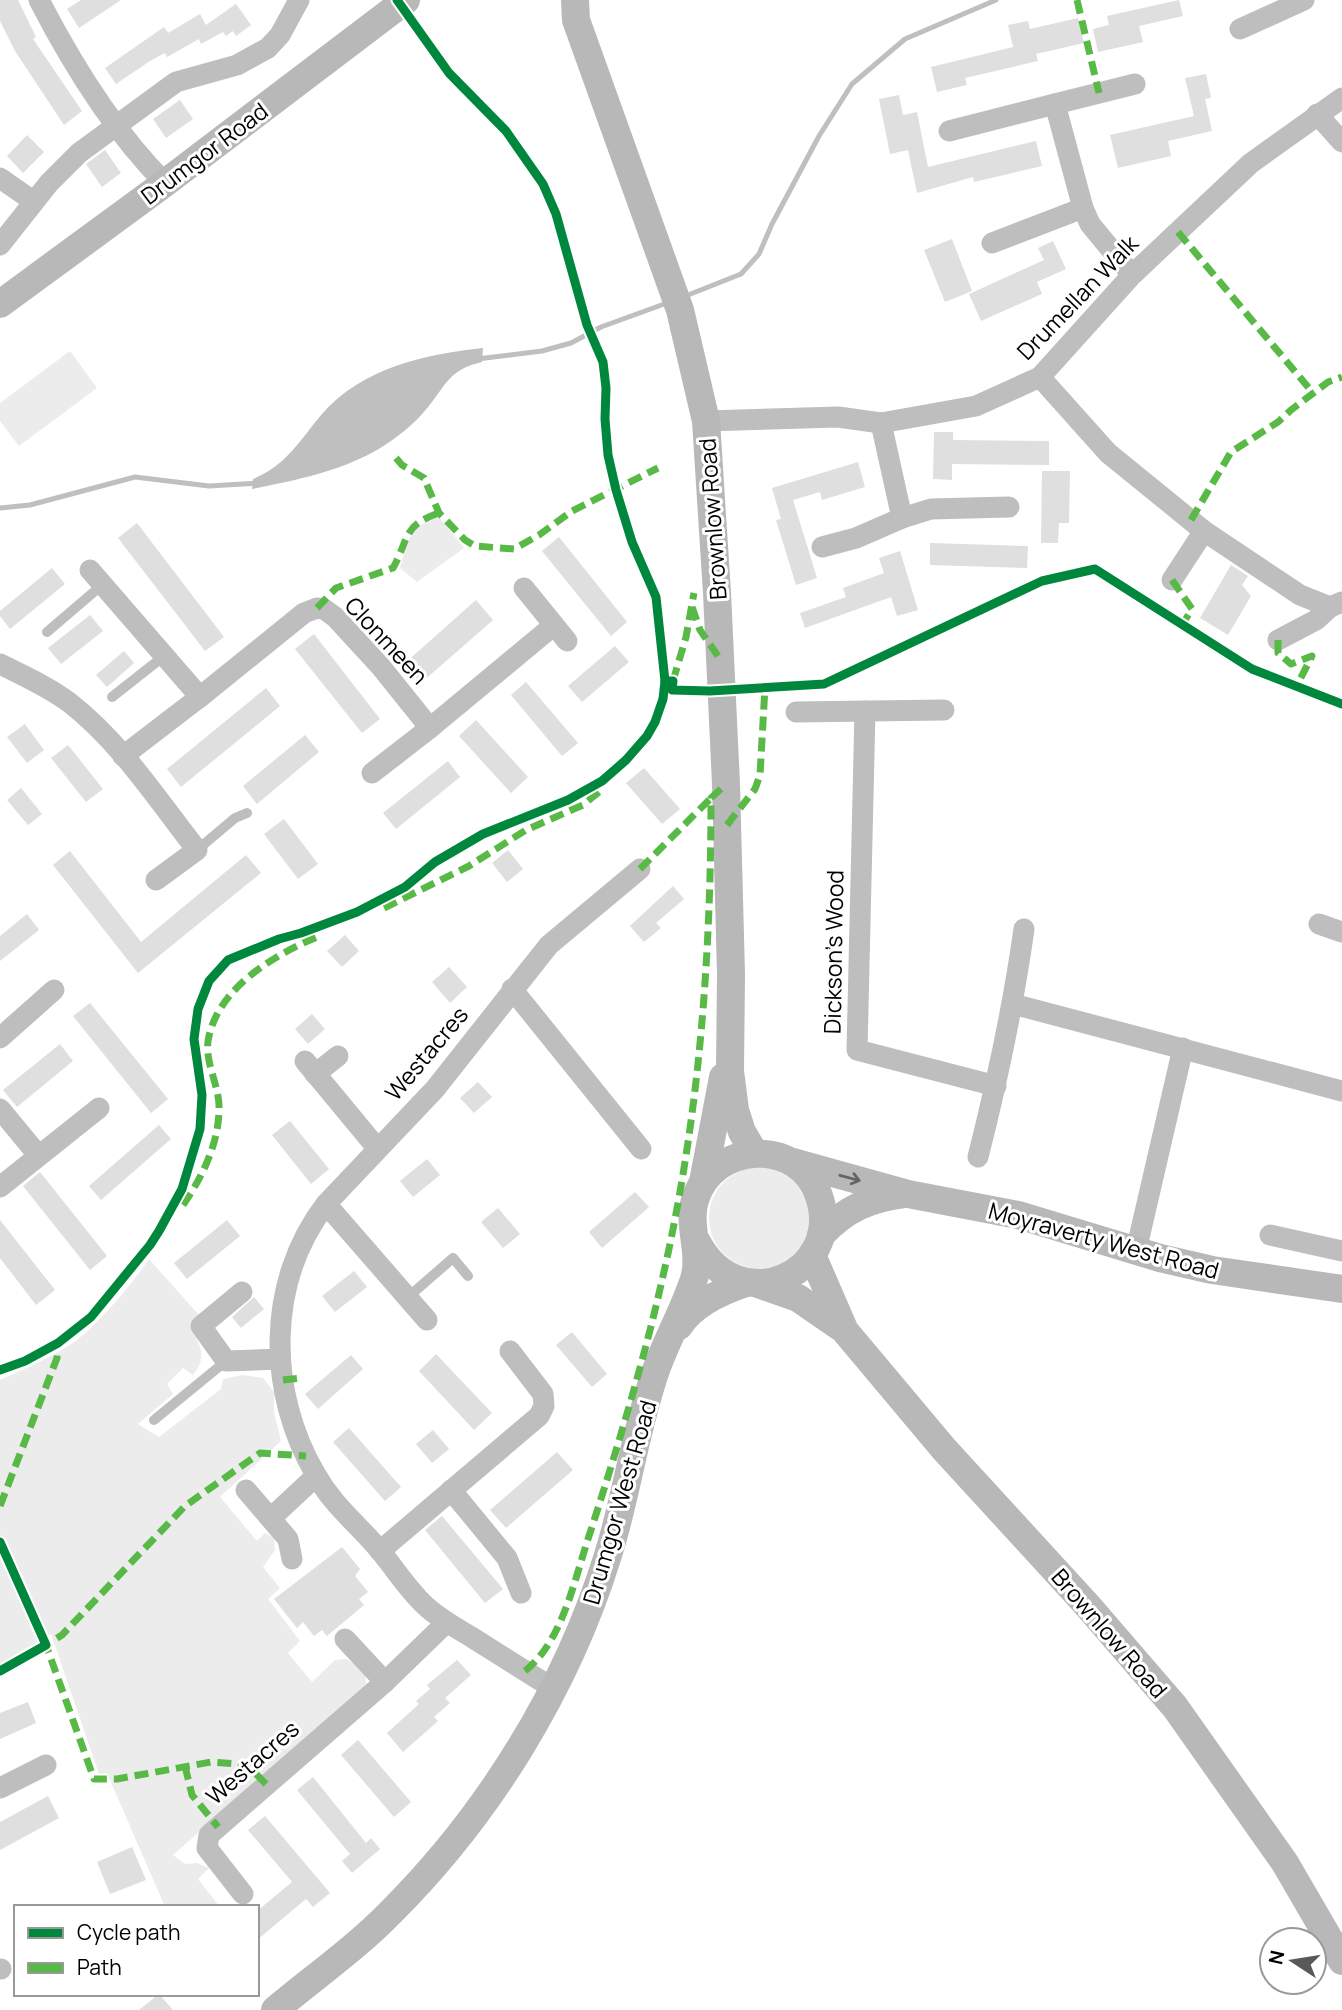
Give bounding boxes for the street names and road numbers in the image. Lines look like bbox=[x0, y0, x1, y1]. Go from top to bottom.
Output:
street label: Drumgor Road bbox=[134, 95, 274, 211]
street label: Drumellan Walk bbox=[1009, 227, 1145, 366]
street label: Brownlow Road bbox=[690, 437, 734, 601]
street label: Clonmeen bbox=[338, 589, 436, 691]
street label: Dickson's Wood bbox=[816, 870, 850, 1034]
street label: Westacres bbox=[377, 999, 475, 1107]
street label: Moyraverty West Road bbox=[985, 1194, 1223, 1286]
street label: Drumgor West Road bbox=[575, 1396, 663, 1608]
street label: Brownlow Road bbox=[1045, 1561, 1175, 1705]
street label: Westacres bbox=[199, 1713, 305, 1811]

